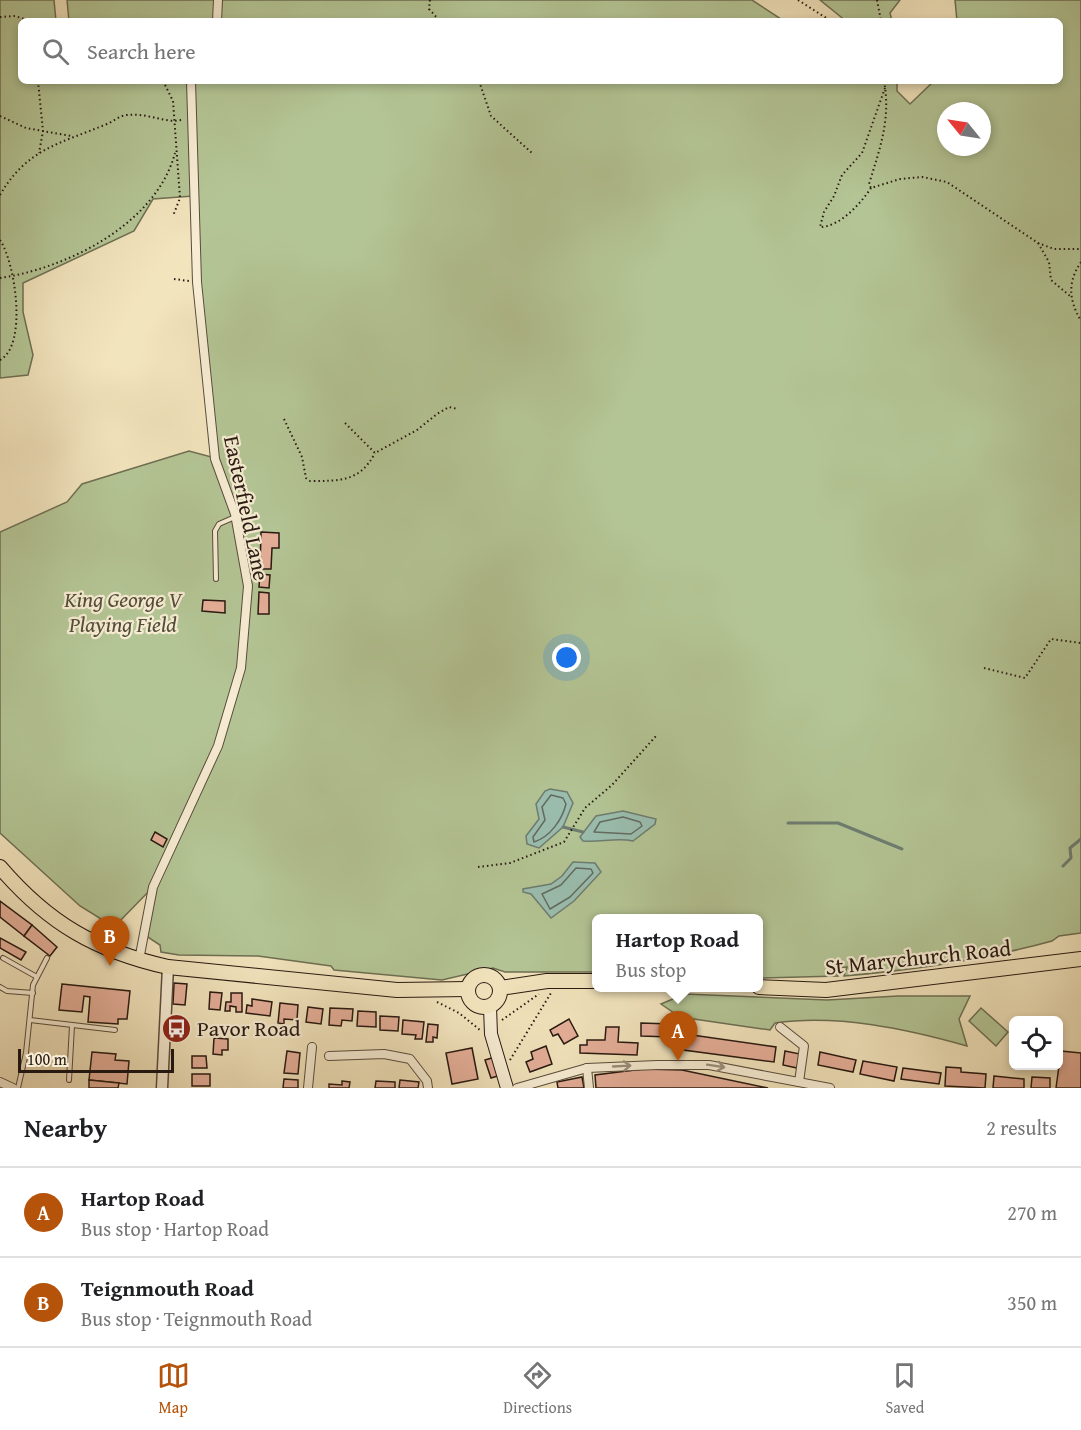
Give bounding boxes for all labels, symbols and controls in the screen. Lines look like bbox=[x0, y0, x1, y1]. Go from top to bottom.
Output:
search box bbox=[18, 18, 1063, 84]
icon: search bbox=[39, 35, 72, 68]
text: Search here bbox=[87, 35, 196, 67]
north arrow bbox=[937, 102, 991, 156]
street label: Easterfield Lane bbox=[216, 433, 278, 583]
park label: King George V Playing Field bbox=[63, 583, 184, 640]
your location bbox=[552, 643, 581, 672]
popup bbox=[592, 914, 763, 992]
pin: B bbox=[90, 916, 130, 966]
text: Hartop Road bbox=[616, 923, 739, 955]
street label: St Marychurch Road bbox=[823, 931, 1013, 983]
text: Bus stop bbox=[616, 955, 686, 984]
bus stop icon: Pavor Road bbox=[160, 1012, 192, 1044]
place label: Pavor Road bbox=[197, 1012, 301, 1044]
pin: A bbox=[658, 1012, 698, 1061]
map controls bbox=[1009, 1016, 1063, 1070]
button: locate bbox=[1009, 1016, 1063, 1070]
scale bar bbox=[18, 1046, 174, 1074]
text: 100 m bbox=[27, 1047, 67, 1071]
one-way arrow bbox=[612, 1061, 632, 1072]
one-way arrow bbox=[705, 1061, 725, 1072]
text: Nearby bbox=[24, 1108, 107, 1147]
text: 2 results bbox=[986, 1113, 1057, 1142]
text: Hartop Road bbox=[81, 1182, 204, 1214]
text: A bbox=[37, 1198, 50, 1227]
text: 270 m bbox=[1007, 1198, 1057, 1227]
text: Bus stop · Hartop Road bbox=[81, 1214, 269, 1243]
text: Teignmouth Road bbox=[81, 1272, 254, 1304]
text: B bbox=[37, 1288, 50, 1317]
text: 350 m bbox=[1007, 1288, 1057, 1317]
text: Bus stop · Teignmouth Road bbox=[81, 1304, 312, 1333]
tab: Map bbox=[157, 1359, 190, 1419]
tab: Directions bbox=[503, 1359, 572, 1419]
tab: Saved bbox=[885, 1359, 924, 1419]

